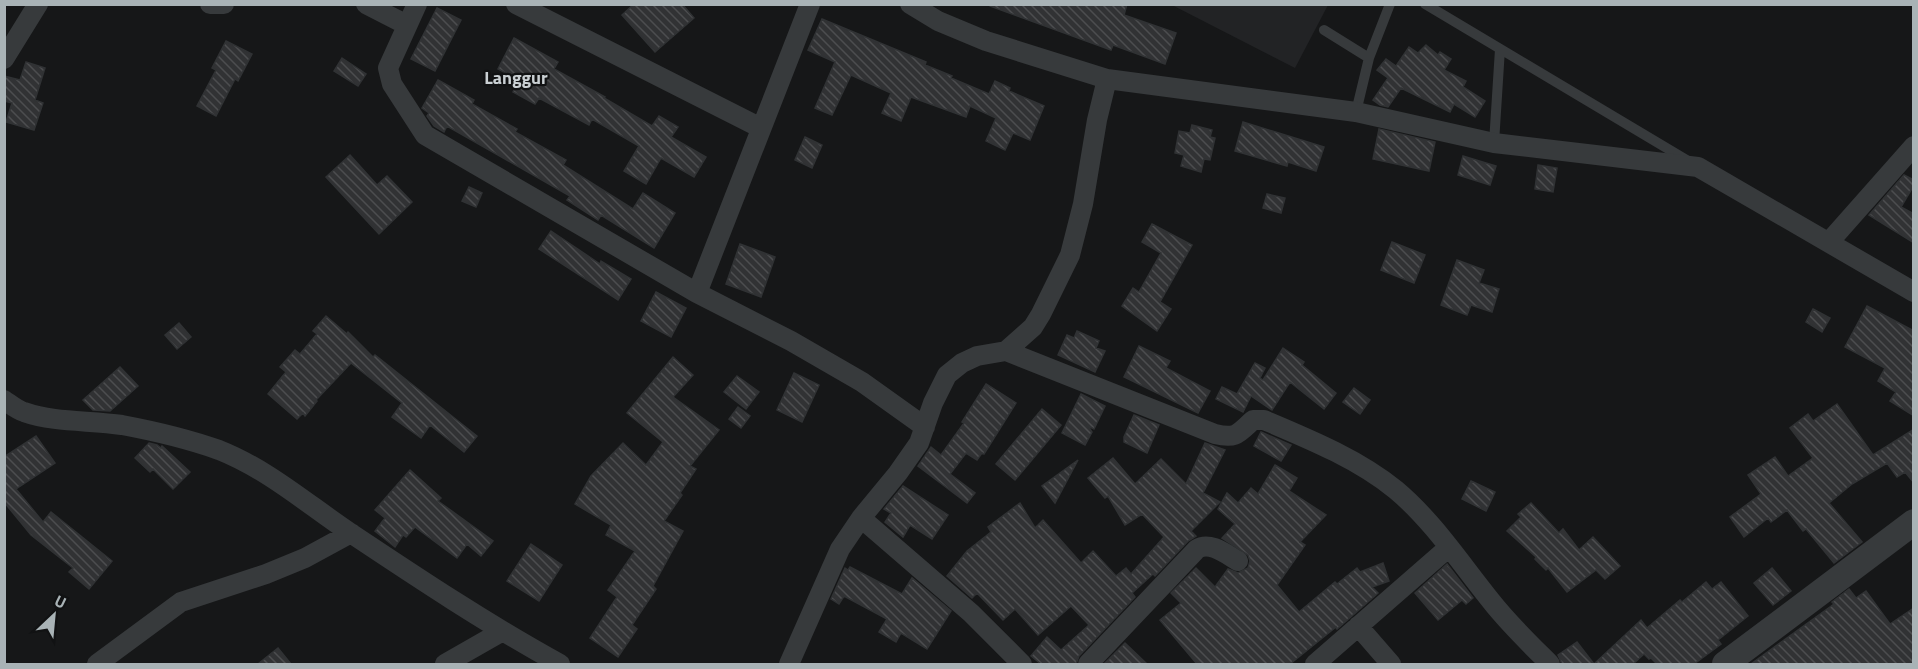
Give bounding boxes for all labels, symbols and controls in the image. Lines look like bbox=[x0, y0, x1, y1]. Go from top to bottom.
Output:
district label: Langgur bbox=[484, 64, 548, 91]
north arrow bbox=[24, 585, 84, 645]
text: U bbox=[51, 588, 71, 615]

